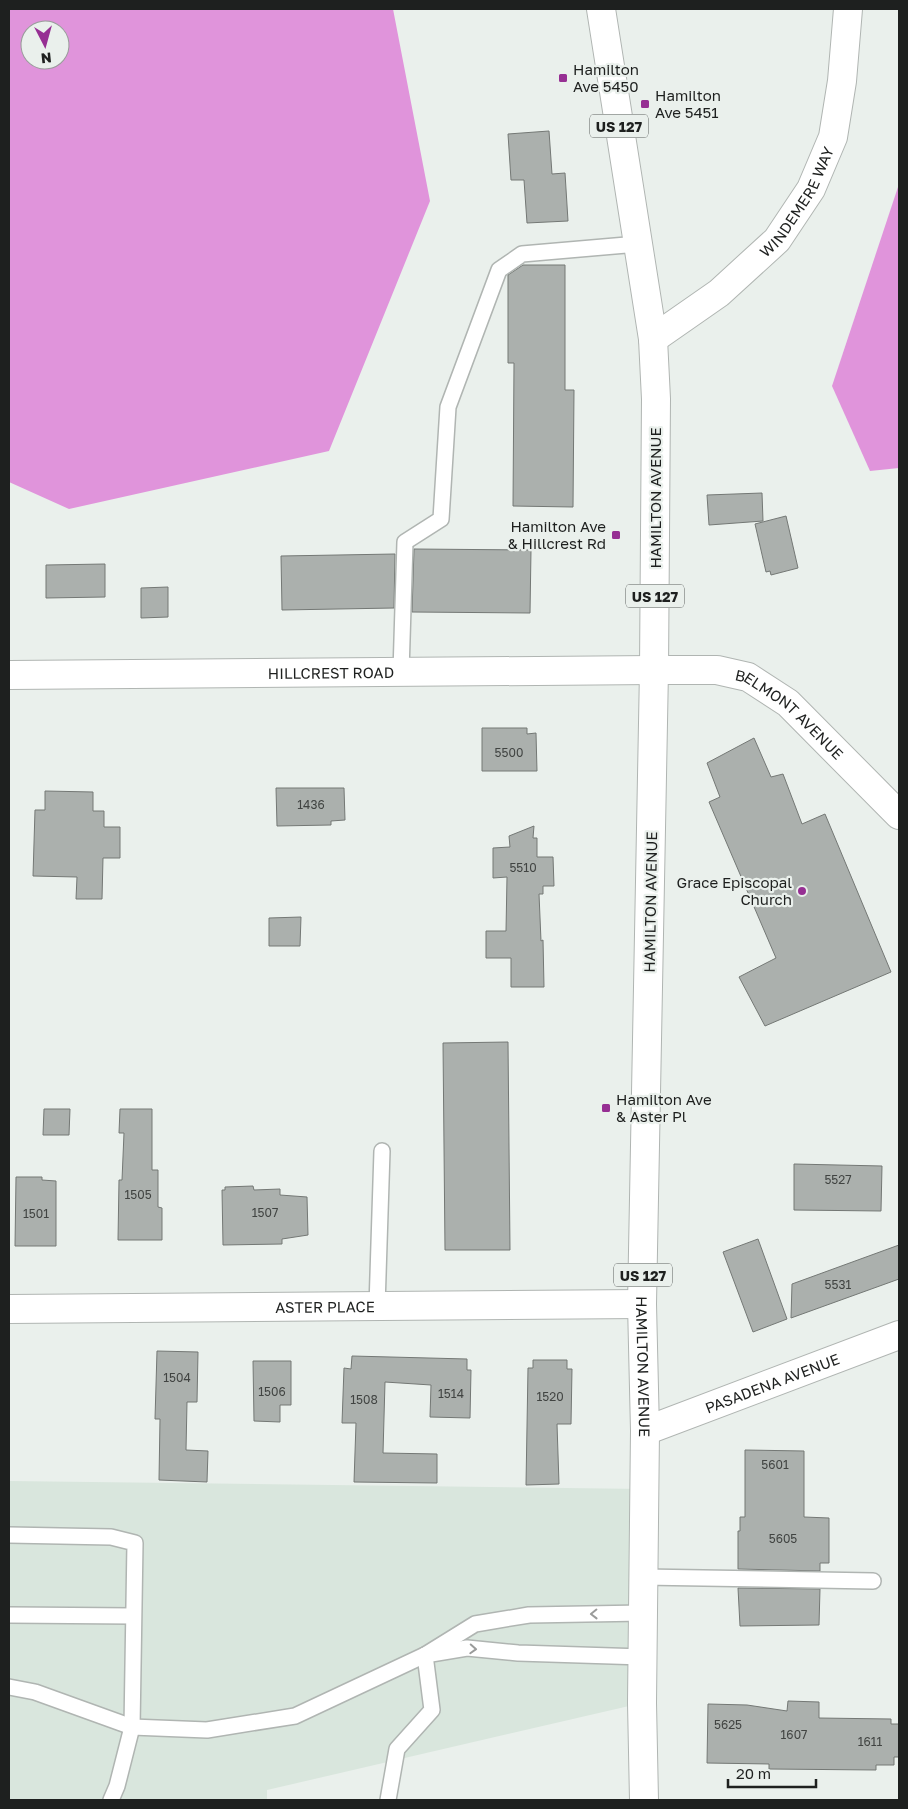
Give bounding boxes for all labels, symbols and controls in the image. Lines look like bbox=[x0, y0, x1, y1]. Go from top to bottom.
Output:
north arrow bbox=[20, 20, 70, 70]
text: N bbox=[40, 49, 53, 67]
place label: Hamilton Ave 5450 bbox=[573, 60, 639, 95]
marker: Hamilton Ave 5450 bbox=[557, 72, 569, 84]
place label: Hamilton Ave 5451 bbox=[655, 86, 721, 121]
marker: Hamilton Ave 5451 bbox=[639, 98, 651, 110]
road number: US 127 bbox=[590, 114, 648, 138]
street label: WINDEMERE WAY bbox=[756, 143, 837, 261]
street label: HAMILTON AVENUE bbox=[646, 427, 664, 569]
place label: Hamilton Ave & Hillcrest Rd bbox=[508, 517, 606, 552]
marker: Hamilton Ave & Hillcrest Rd bbox=[610, 529, 622, 541]
road number: US 127 bbox=[626, 584, 684, 608]
street label: HILLCREST ROAD bbox=[268, 663, 394, 682]
street label: BELMONT AVENUE bbox=[734, 665, 847, 763]
house number: 5500 bbox=[495, 745, 523, 760]
house number: 1436 bbox=[297, 797, 325, 812]
street label: HAMILTON AVENUE bbox=[640, 831, 660, 973]
house number: 5510 bbox=[509, 860, 537, 875]
place label: Grace Episcopal Church bbox=[677, 873, 792, 908]
marker: Grace Episcopal Church bbox=[796, 885, 808, 897]
place label: Hamilton Ave & Aster Pl bbox=[616, 1090, 712, 1125]
marker: Hamilton Ave & Aster Pl bbox=[600, 1102, 612, 1114]
house number: 5527 bbox=[824, 1172, 852, 1187]
house number: 1505 bbox=[124, 1187, 152, 1202]
house number: 1507 bbox=[252, 1205, 278, 1220]
house number: 1501 bbox=[23, 1206, 49, 1221]
road number: US 127 bbox=[614, 1264, 672, 1286]
house number: 5531 bbox=[825, 1277, 852, 1292]
street label: HAMILTON AVENUE bbox=[633, 1296, 654, 1437]
street label: ASTER PLACE bbox=[275, 1297, 375, 1316]
street label: PASADENA AVENUE bbox=[702, 1349, 842, 1417]
house number: 1504 bbox=[163, 1370, 191, 1385]
house number: 1506 bbox=[258, 1384, 286, 1399]
house number: 1514 bbox=[438, 1386, 464, 1401]
house number: 1520 bbox=[536, 1389, 564, 1404]
house number: 1508 bbox=[350, 1392, 378, 1407]
house number: 5601 bbox=[761, 1457, 789, 1472]
house number: 5605 bbox=[769, 1531, 797, 1546]
one-way arrow bbox=[590, 1609, 598, 1619]
one-way arrow bbox=[469, 1644, 477, 1655]
house number: 5625 bbox=[714, 1717, 742, 1732]
house number: 1607 bbox=[781, 1727, 807, 1742]
house number: 1611 bbox=[858, 1734, 883, 1749]
scale bar bbox=[728, 1756, 816, 1788]
text: 20 m bbox=[736, 1764, 771, 1782]

